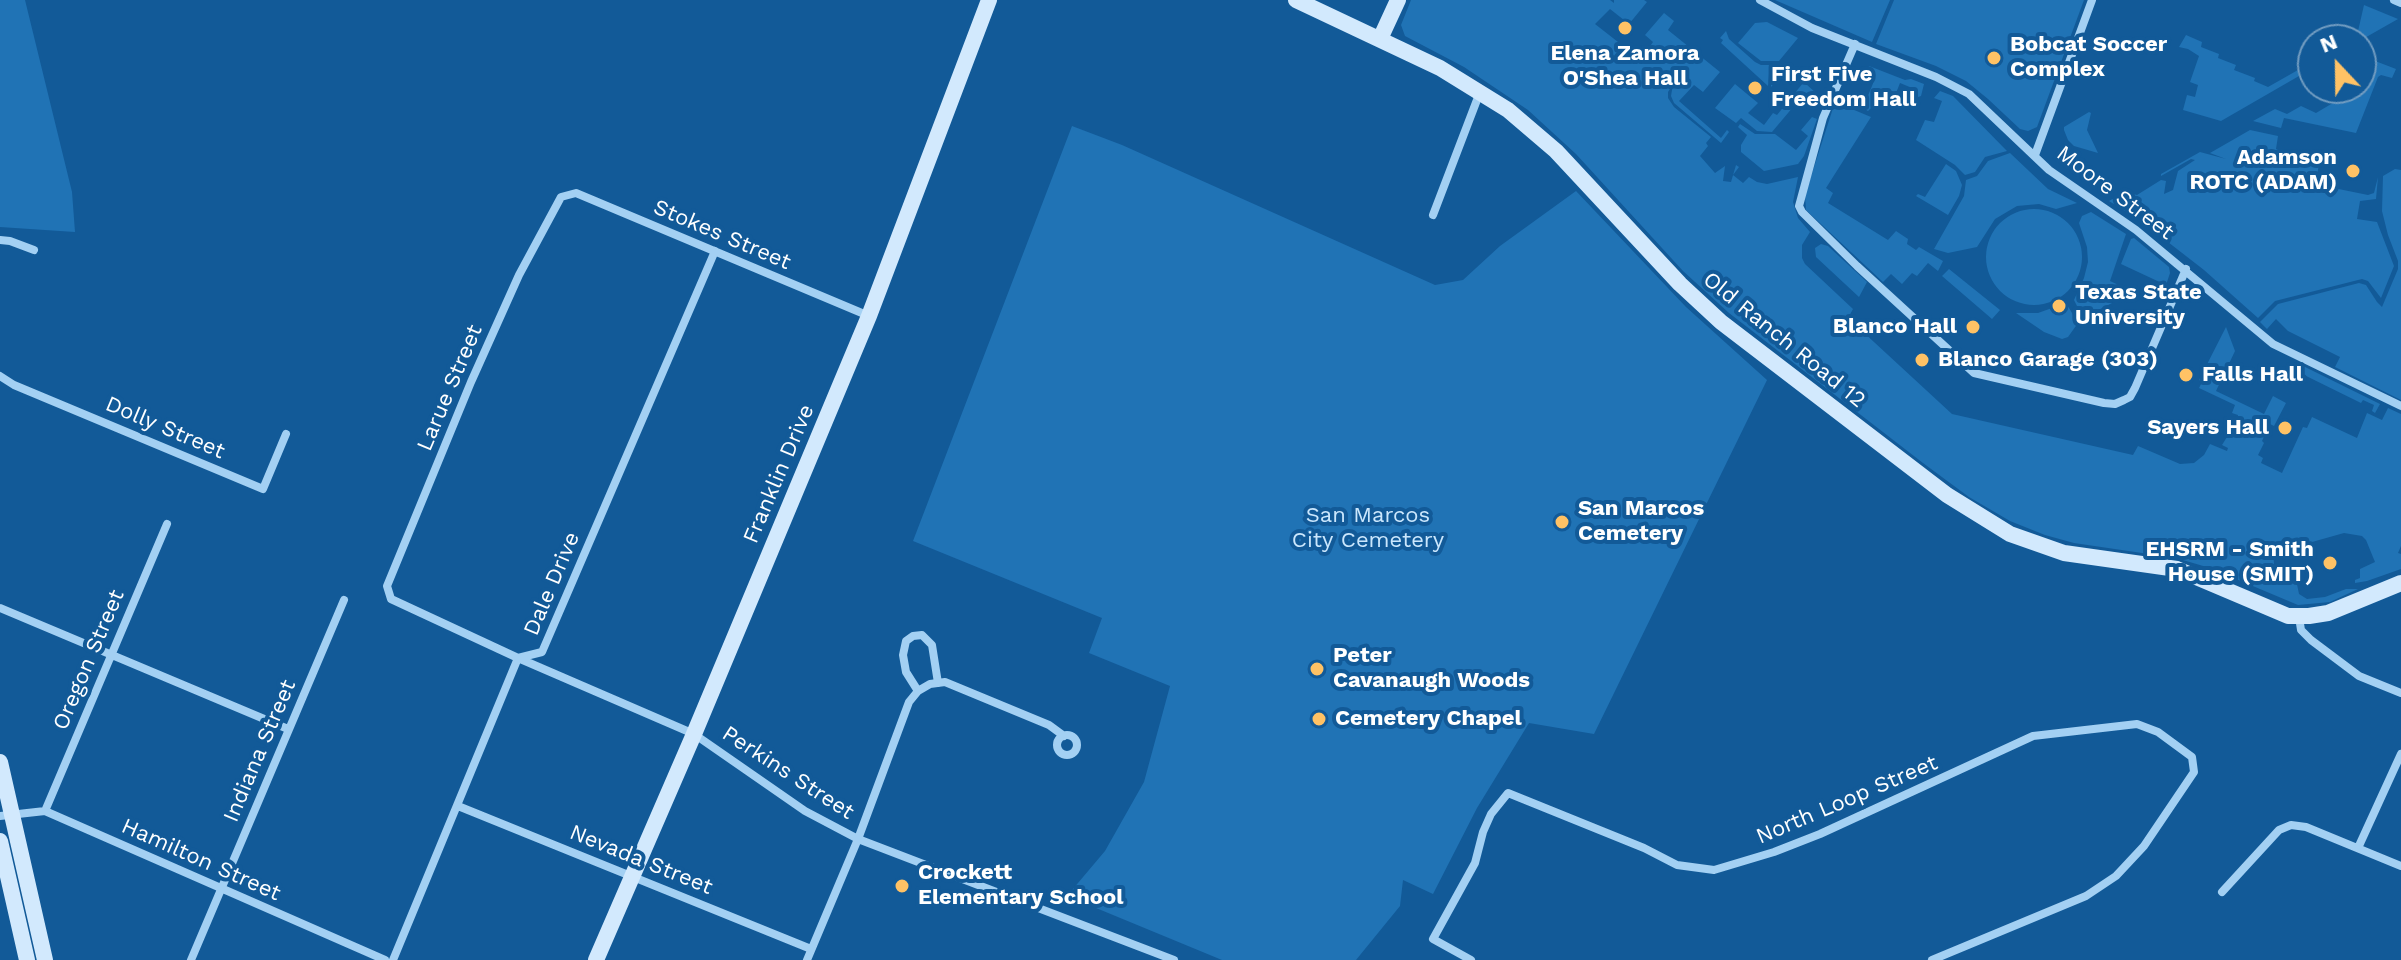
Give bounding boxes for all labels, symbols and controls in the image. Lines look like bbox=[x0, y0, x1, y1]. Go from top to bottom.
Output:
marker: Elena Zamora O'Shea Hall bbox=[1616, 19, 1634, 37]
north arrow bbox=[2297, 24, 2377, 104]
text: N bbox=[2316, 28, 2341, 58]
place label: Bobcat Soccer Complex bbox=[2010, 32, 2167, 84]
place label: Elena Zamora O'Shea Hall bbox=[1550, 41, 1700, 92]
marker: Bobcat Soccer Complex bbox=[1985, 49, 2003, 67]
place label: First Five Freedom Hall bbox=[1771, 62, 1916, 114]
marker: First Five Freedom Hall bbox=[1746, 79, 1764, 97]
street label: Moore Street bbox=[2051, 140, 2179, 246]
place label: Adamson ROTC (ADAM) bbox=[2189, 145, 2337, 196]
marker: Adamson ROTC (ADAM) bbox=[2344, 162, 2362, 180]
street label: Stokes Street bbox=[649, 194, 795, 276]
street label: Old Ranch Road 12 bbox=[1697, 266, 1871, 414]
place label: Texas State University bbox=[2075, 280, 2202, 332]
marker: Texas State University bbox=[2050, 297, 2068, 315]
place label: Blanco Hall bbox=[1833, 314, 1957, 340]
marker: Blanco Hall bbox=[1964, 318, 1982, 336]
street label: Larue Street bbox=[412, 321, 488, 455]
place label: Blanco Garage (303) bbox=[1938, 347, 2158, 373]
marker: Blanco Garage (303) bbox=[1913, 351, 1931, 369]
place label: Falls Hall bbox=[2202, 362, 2303, 388]
marker: Falls Hall bbox=[2177, 366, 2195, 384]
street label: Dolly Street bbox=[101, 391, 229, 465]
street label: Franklin Drive bbox=[738, 401, 820, 547]
place label: Sayers Hall bbox=[2147, 415, 2269, 441]
marker: Sayers Hall bbox=[2276, 419, 2294, 437]
place label: San Marcos Cemetery bbox=[1578, 496, 1704, 548]
park label: San Marcos City Cemetery bbox=[1292, 503, 1444, 554]
marker: San Marcos Cemetery bbox=[1553, 513, 1571, 531]
street label: Dale Drive bbox=[518, 528, 586, 640]
place label: EHSRM - Smith House (SMIT) bbox=[2145, 537, 2314, 588]
marker: EHSRM - Smith House (SMIT) bbox=[2321, 554, 2339, 572]
street label: Oregon Street bbox=[48, 586, 130, 734]
place label: Peter Cavanaugh Woods bbox=[1333, 643, 1530, 694]
marker: Peter Cavanaugh Woods bbox=[1308, 660, 1326, 678]
street label: Indiana Street bbox=[218, 676, 302, 826]
place label: Cemetery Chapel bbox=[1335, 706, 1522, 732]
marker: Cemetery Chapel bbox=[1310, 710, 1328, 728]
street label: Perkins Street bbox=[717, 720, 859, 826]
street label: North Loop Street bbox=[1752, 750, 1942, 850]
street label: Hamilton Street bbox=[117, 813, 285, 907]
street label: Nevada Street bbox=[566, 819, 716, 901]
place label: Crockett Elementary School bbox=[918, 860, 1123, 912]
marker: Crockett Elementary School bbox=[893, 877, 911, 895]

